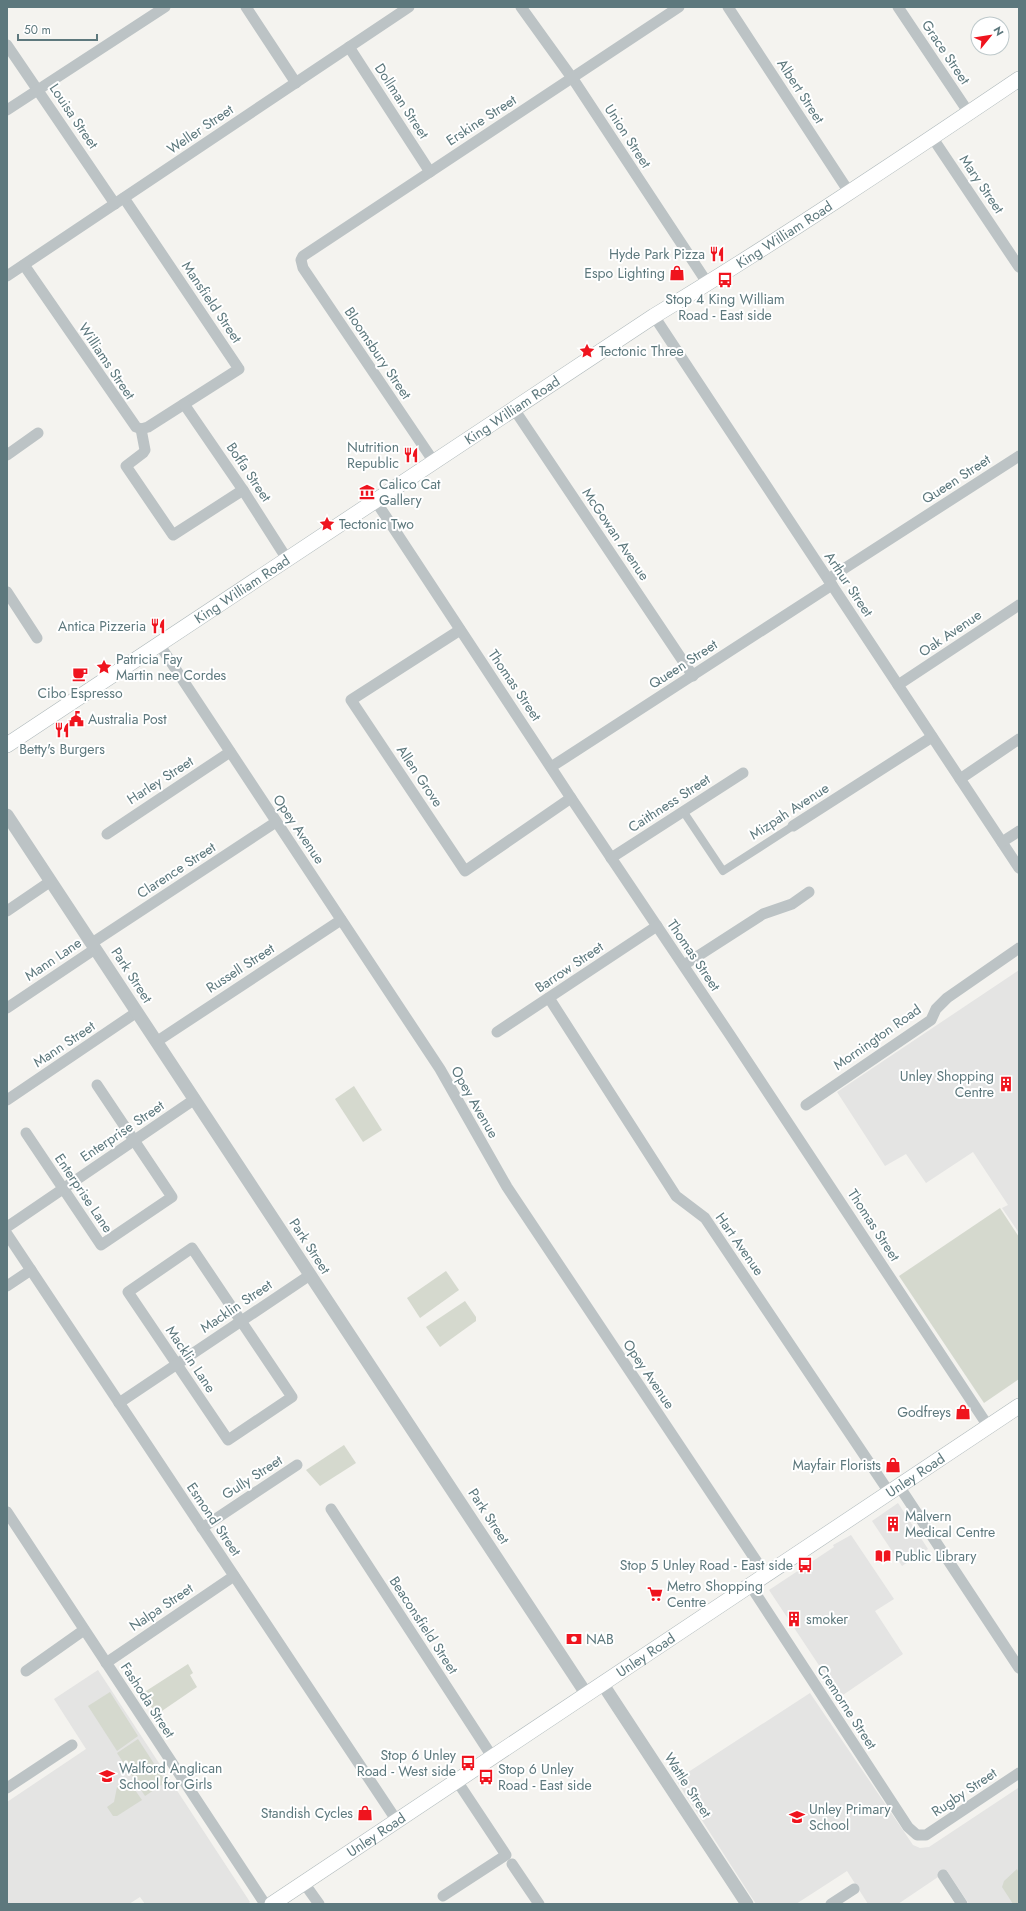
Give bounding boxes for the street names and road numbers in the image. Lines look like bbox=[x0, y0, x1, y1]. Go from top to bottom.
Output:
street label: Grace Street bbox=[917, 16, 975, 89]
street label: Albert Street bbox=[773, 55, 830, 128]
street label: Dollman Street bbox=[370, 59, 434, 143]
street label: Louisa Street bbox=[45, 79, 104, 153]
street label: Erskine Street bbox=[442, 89, 521, 150]
street label: Weller Street bbox=[163, 99, 238, 159]
street label: Union Street bbox=[600, 100, 656, 172]
street label: Mary Street bbox=[955, 151, 1009, 218]
street label: King William Road bbox=[732, 196, 836, 273]
street label: Mansfield Street bbox=[177, 257, 247, 347]
street label: Bloomsbury Street bbox=[340, 303, 417, 404]
street label: Williams Street bbox=[74, 319, 140, 404]
street label: King William Road bbox=[460, 371, 564, 449]
street label: Boffa Street bbox=[222, 438, 277, 506]
street label: Queen Street bbox=[918, 449, 995, 509]
street label: McGowan Avenue bbox=[578, 484, 654, 584]
street label: Arthur Street bbox=[820, 548, 878, 621]
street label: King William Road bbox=[190, 550, 294, 628]
street label: Oak Avenue bbox=[915, 605, 985, 661]
street label: Queen Street bbox=[645, 634, 722, 694]
street label: Thomas Street bbox=[484, 645, 547, 725]
street label: Allen Grove bbox=[392, 741, 448, 811]
street label: Harley Street bbox=[123, 751, 198, 809]
street label: Caithness Street bbox=[624, 769, 714, 837]
street label: Mizpah Avenue bbox=[745, 778, 833, 844]
street label: Opey Avenue bbox=[268, 790, 330, 868]
street label: Clarence Street bbox=[133, 837, 220, 903]
street label: Thomas Street bbox=[663, 915, 726, 995]
street label: Mann Lane bbox=[21, 933, 85, 985]
street label: Barrow Street bbox=[531, 936, 608, 997]
street label: Russell Street bbox=[202, 938, 279, 998]
street label: Park Street bbox=[107, 943, 158, 1007]
street label: Mornington Road bbox=[829, 999, 925, 1075]
street label: Mann Street bbox=[29, 1016, 99, 1072]
street label: Opey Avenue bbox=[446, 1062, 504, 1142]
street label: Enterprise Street bbox=[76, 1095, 168, 1166]
street label: Enterprise Lane bbox=[50, 1149, 118, 1237]
street label: Thomas Street bbox=[843, 1185, 905, 1266]
street label: Hart Avenue bbox=[711, 1208, 769, 1280]
street label: Park Street bbox=[285, 1214, 336, 1278]
street label: Macklin Street bbox=[196, 1274, 276, 1337]
street label: Macklin Lane bbox=[161, 1322, 221, 1396]
street label: Opey Avenue bbox=[618, 1335, 680, 1413]
street label: Unley Road bbox=[882, 1448, 949, 1502]
street label: Gully Street bbox=[218, 1450, 287, 1504]
street label: Esmond Street bbox=[182, 1478, 246, 1560]
street label: Park Street bbox=[464, 1484, 515, 1548]
street label: Beaconsfield Street bbox=[385, 1572, 463, 1678]
street label: Nalpa Street bbox=[125, 1578, 197, 1636]
street label: Unley Road bbox=[612, 1628, 679, 1682]
street label: Fashoda Street bbox=[116, 1658, 180, 1742]
street label: Cremorne Street bbox=[812, 1661, 882, 1754]
street label: Wattle Street bbox=[659, 1749, 717, 1822]
street label: Rugby Street bbox=[927, 1762, 1001, 1821]
street label: Unley Road bbox=[343, 1808, 409, 1862]

